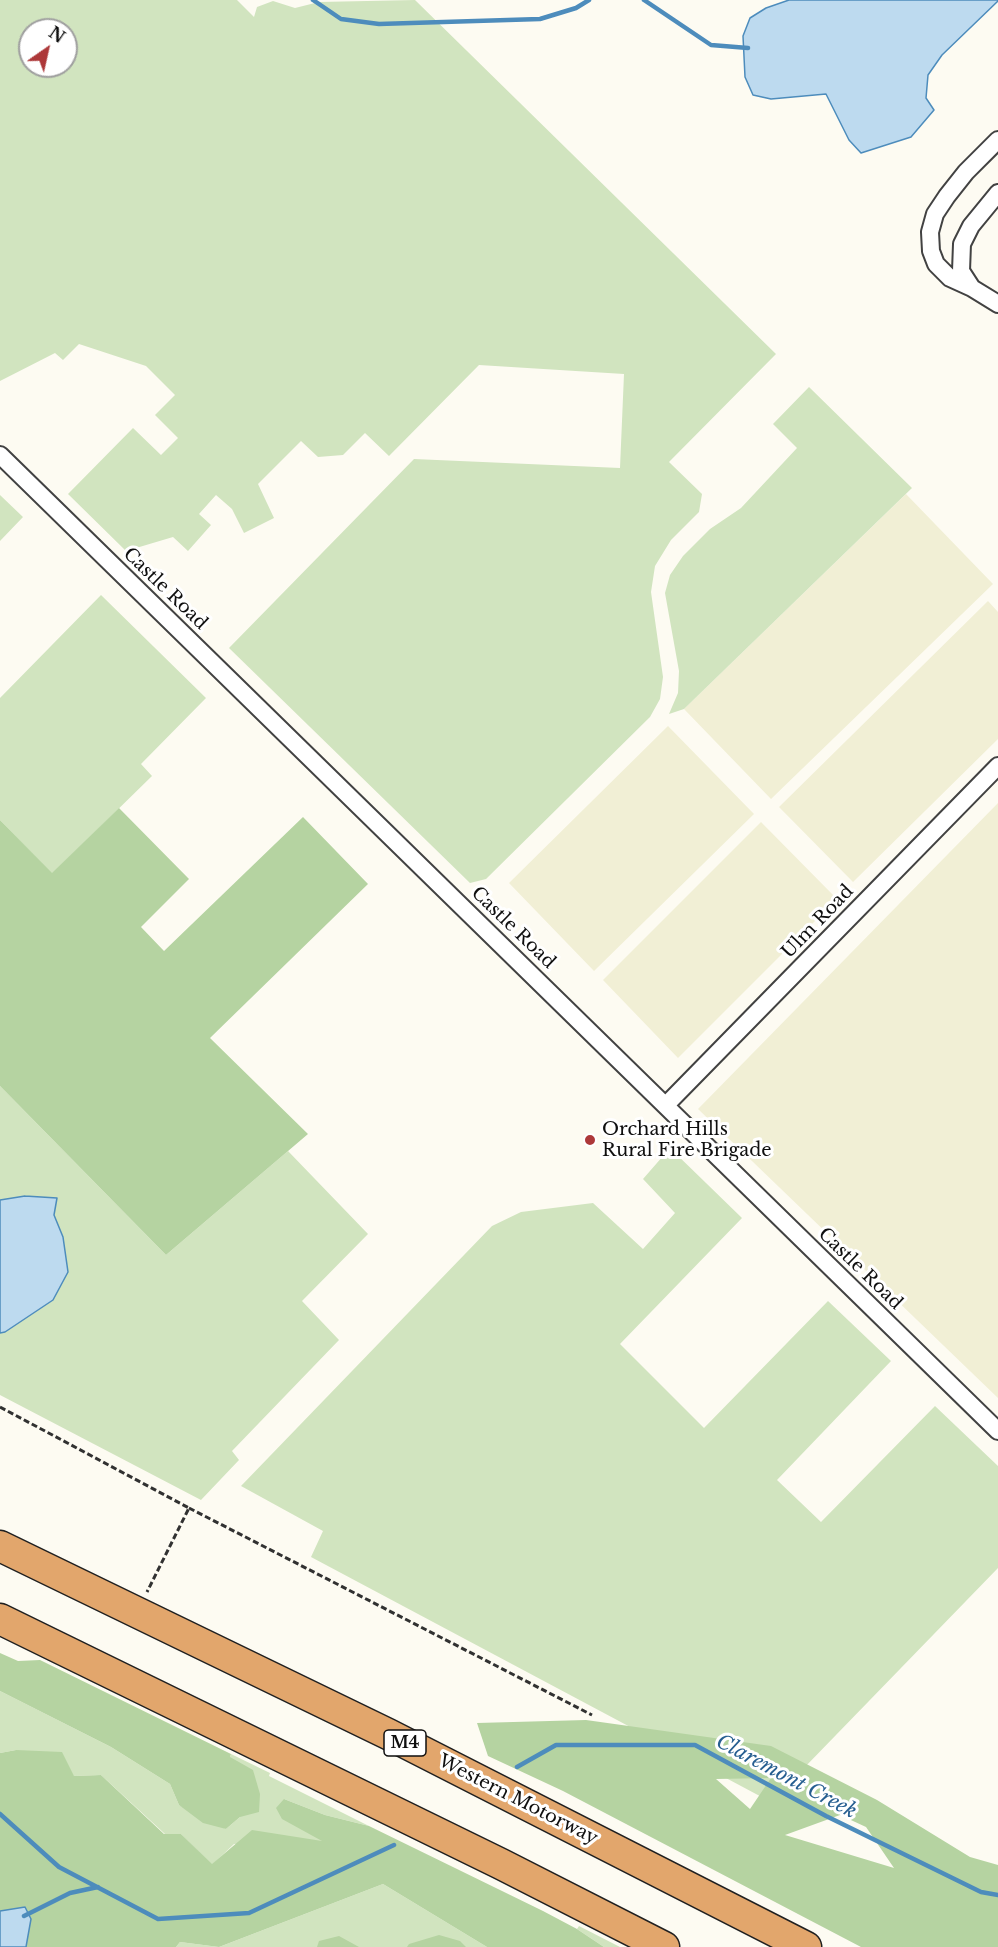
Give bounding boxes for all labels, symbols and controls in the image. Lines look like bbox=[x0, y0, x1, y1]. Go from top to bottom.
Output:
north arrow bbox=[18, 18, 78, 78]
text: N bbox=[45, 22, 69, 47]
street label: Castle Road bbox=[118, 544, 212, 634]
street label: Ulm Road bbox=[778, 881, 858, 963]
street label: Castle Road bbox=[466, 883, 560, 973]
place label: Orchard Hills Rural Fire Brigade bbox=[602, 1119, 772, 1162]
marker: Orchard Hills Rural Fire Brigade bbox=[583, 1133, 597, 1147]
street label: Castle Road bbox=[813, 1224, 907, 1314]
road number: M4 bbox=[384, 1730, 426, 1756]
water label: Claremont Creek bbox=[712, 1730, 860, 1824]
street label: Western Motorway bbox=[435, 1750, 601, 1850]

